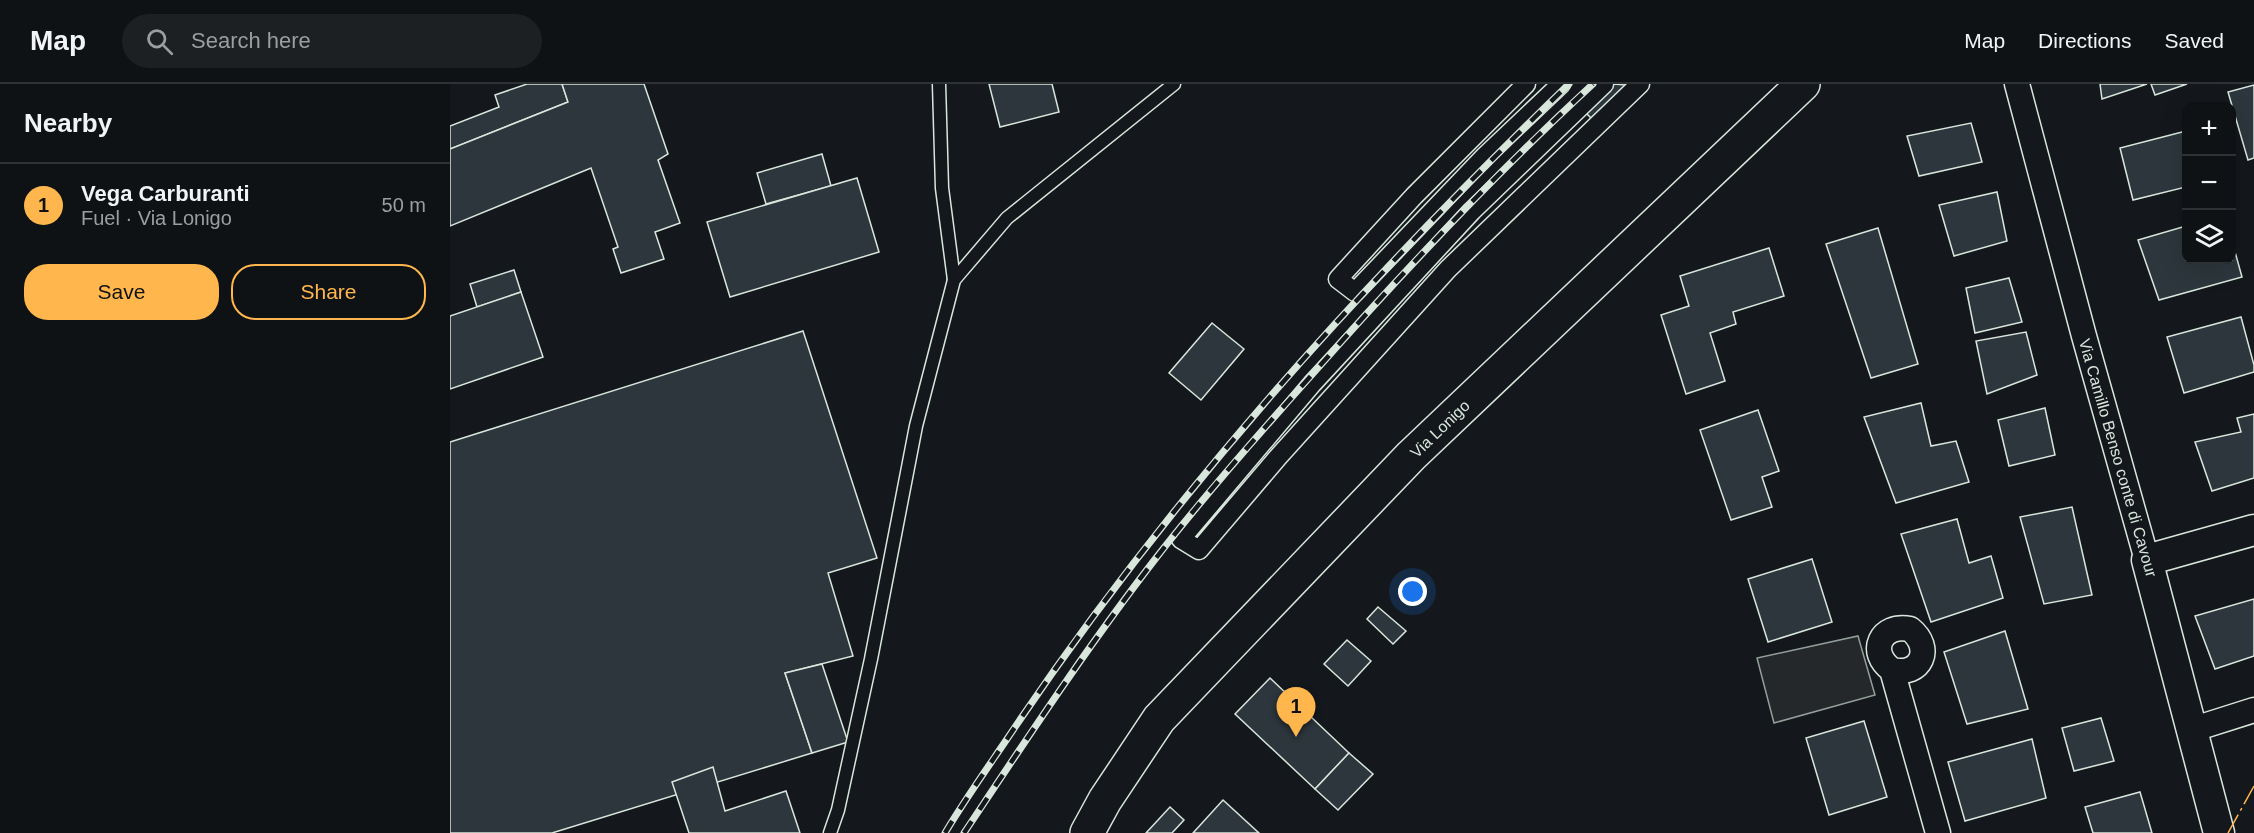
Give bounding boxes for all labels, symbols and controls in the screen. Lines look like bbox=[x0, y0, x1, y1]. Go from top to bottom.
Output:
search box bbox=[122, 14, 542, 68]
text: Map bbox=[30, 25, 86, 56]
icon: search bbox=[143, 25, 176, 58]
text: Search here bbox=[191, 28, 311, 53]
text: Map bbox=[1964, 29, 2005, 52]
text: Directions bbox=[2038, 29, 2131, 52]
text: Saved bbox=[2164, 29, 2224, 52]
map controls bbox=[2182, 102, 2236, 264]
button: + bbox=[2182, 102, 2236, 156]
text: Nearby bbox=[24, 108, 112, 138]
button: − bbox=[2182, 156, 2236, 210]
text: Vega Carburanti bbox=[81, 181, 250, 206]
text: 1 bbox=[38, 194, 49, 216]
text: 50 m bbox=[382, 194, 426, 216]
text: Fuel · Via Lonigo bbox=[81, 207, 232, 229]
button: layers bbox=[2182, 210, 2236, 264]
button: Save bbox=[24, 264, 219, 320]
button: Share bbox=[231, 264, 426, 320]
street label: Via Camillo Benso conte di Cavour bbox=[2076, 337, 2160, 580]
street label: Via Lonigo bbox=[1407, 397, 1473, 461]
your location bbox=[1398, 577, 1427, 606]
pin: 1 bbox=[1276, 688, 1316, 737]

